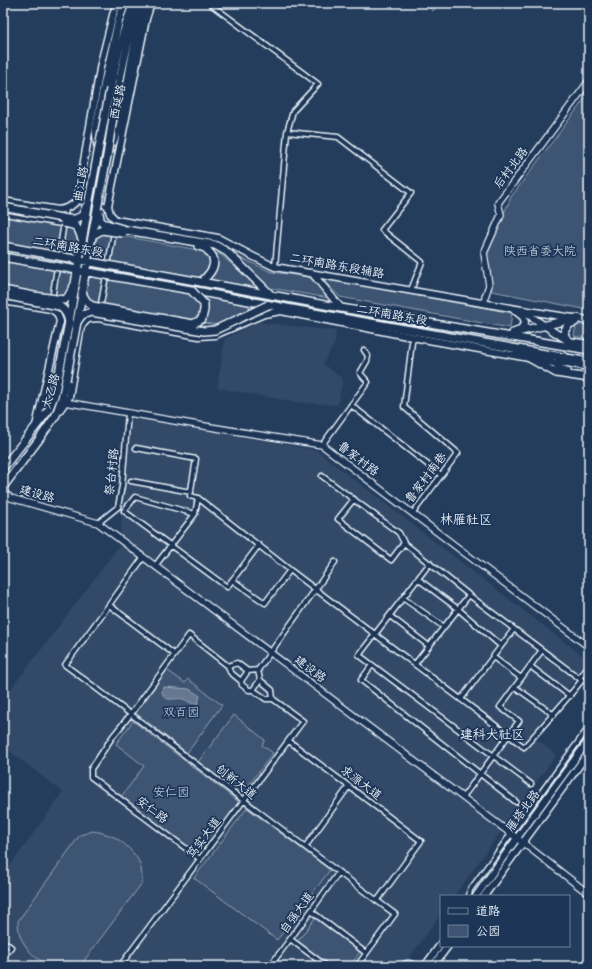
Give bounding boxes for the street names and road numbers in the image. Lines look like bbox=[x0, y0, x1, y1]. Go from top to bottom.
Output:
street label: 西延路 bbox=[106, 83, 130, 121]
street label: 后村北路 bbox=[490, 144, 532, 192]
street label: 曲江路 bbox=[69, 165, 93, 203]
street label: 二环南路东段 bbox=[31, 232, 105, 262]
street label: 二环南路东段辅路 bbox=[288, 249, 386, 283]
street label: 二环南路东段 bbox=[355, 300, 429, 330]
street label: 太乙路 bbox=[38, 371, 64, 411]
street label: 鲁家村路 bbox=[334, 438, 382, 480]
street label: 祭台村路 bbox=[101, 447, 123, 497]
street label: 鲁家村南巷 bbox=[401, 449, 451, 507]
street label: 建设路 bbox=[17, 481, 57, 507]
street label: 建设路 bbox=[291, 651, 329, 687]
street label: 创新大道 bbox=[212, 761, 260, 803]
street label: 求源大道 bbox=[337, 762, 385, 804]
street label: 雁塔北路 bbox=[502, 787, 544, 835]
street label: 安仁路 bbox=[133, 792, 171, 828]
street label: 笃实大道 bbox=[183, 814, 225, 862]
street label: 自强大道 bbox=[276, 889, 318, 937]

